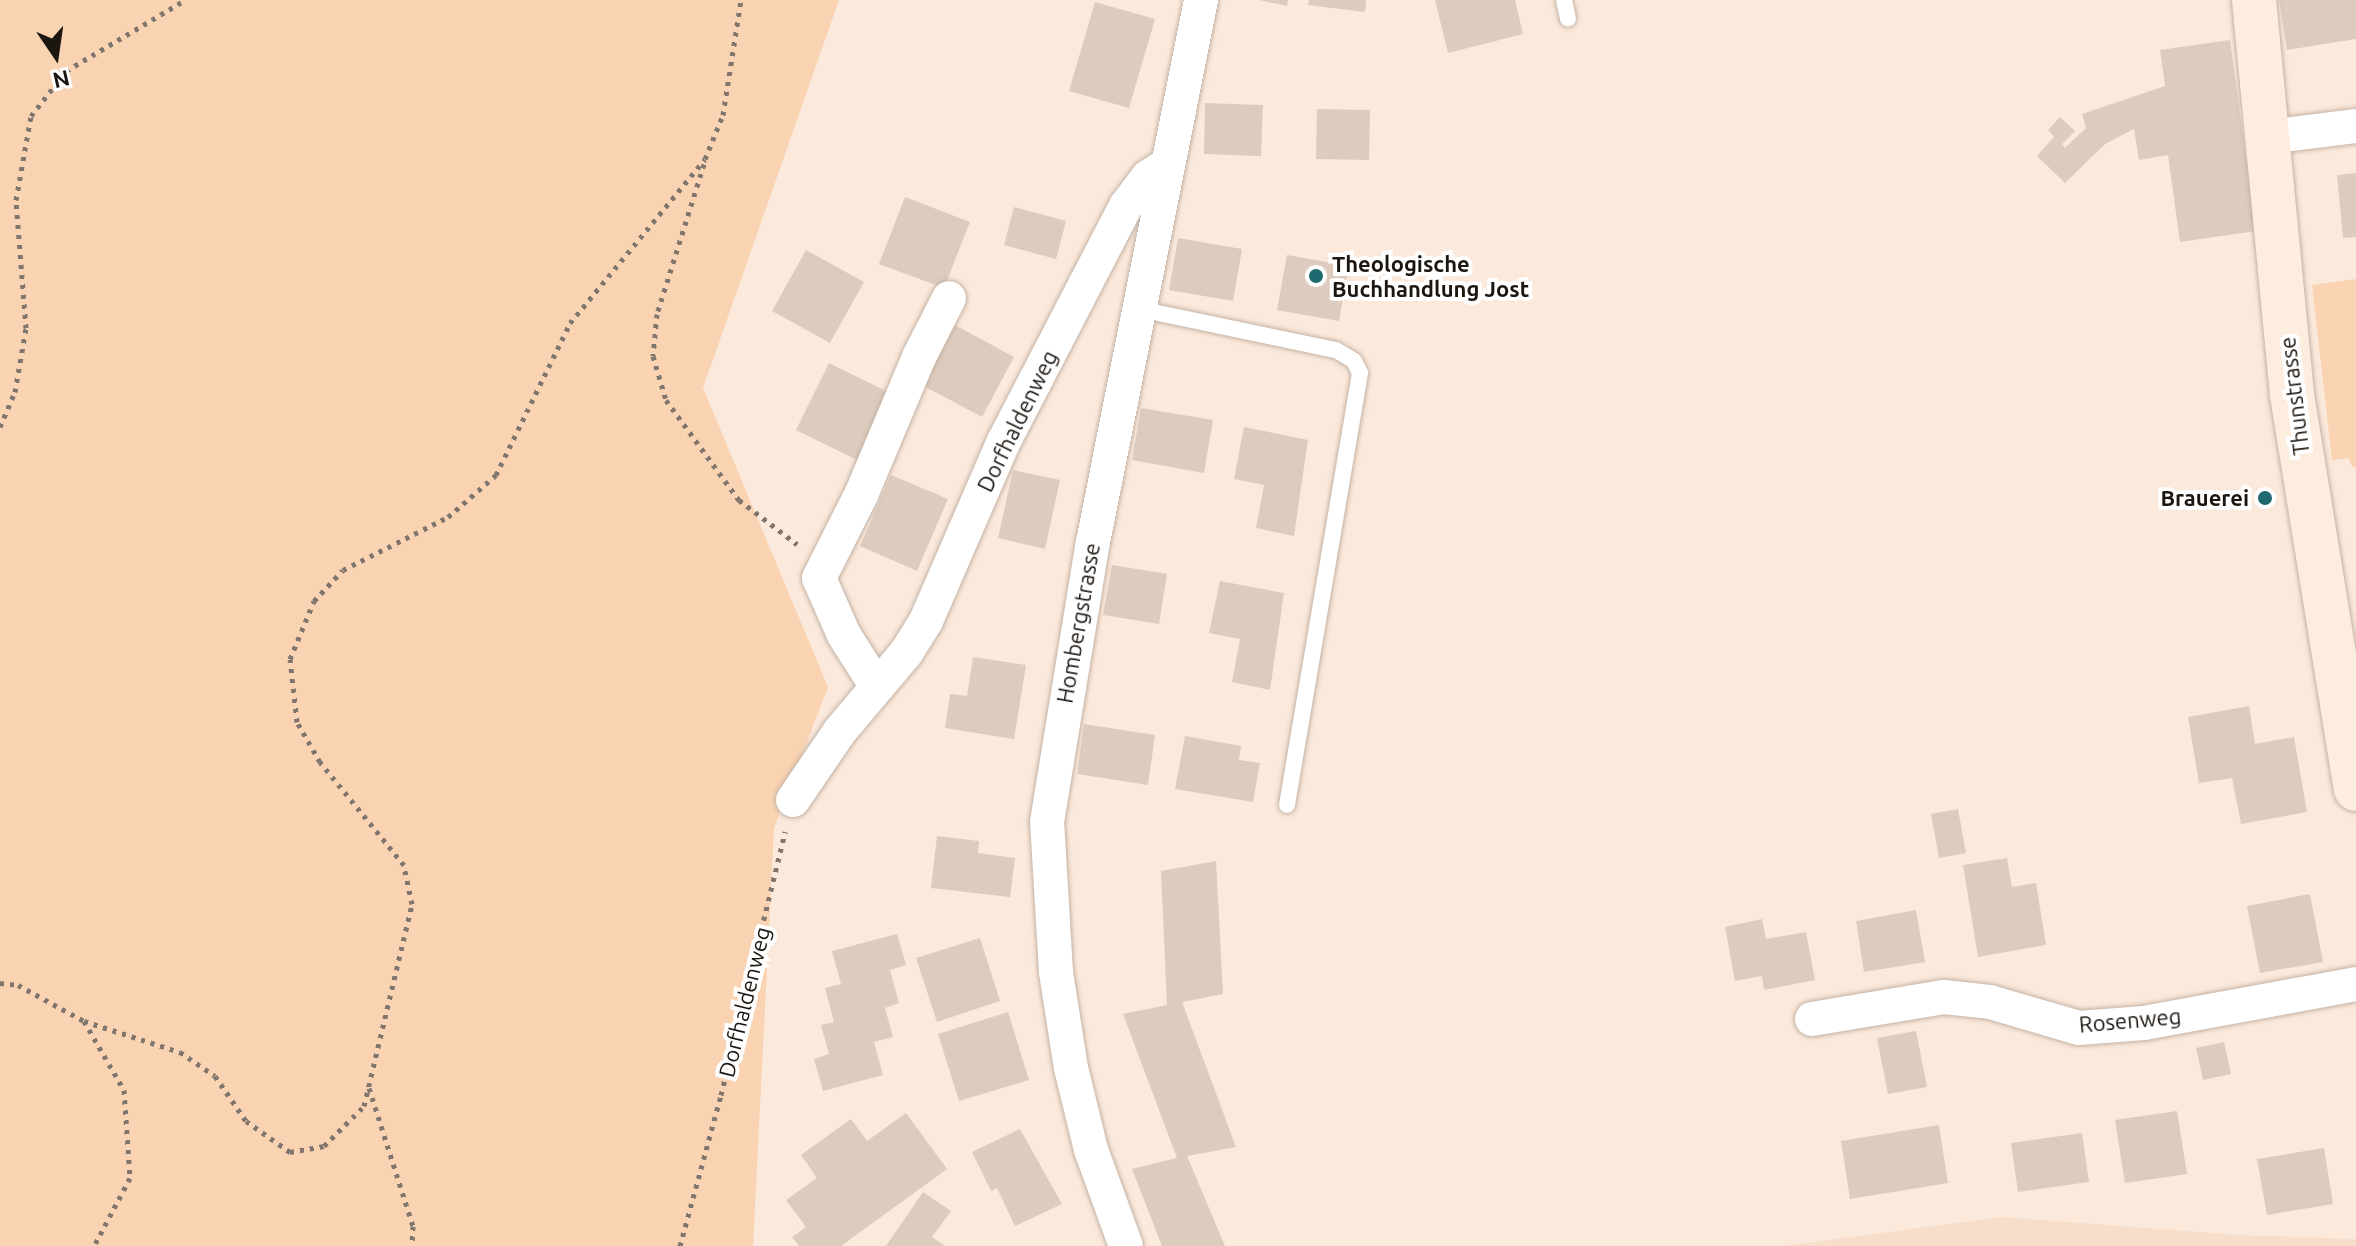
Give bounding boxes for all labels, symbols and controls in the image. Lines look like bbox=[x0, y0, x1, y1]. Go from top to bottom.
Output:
north arrow bbox=[16, 16, 96, 96]
text: N bbox=[51, 66, 72, 94]
place label: Theologische Buchhandlung Jost bbox=[1332, 250, 1529, 302]
marker: Theologische Buchhandlung Jost bbox=[1307, 267, 1325, 285]
street label: Thunstrasse bbox=[2274, 335, 2314, 457]
street label: Dorfhaldenweg bbox=[971, 346, 1063, 496]
place label: Brauerei bbox=[2160, 485, 2249, 511]
marker: Brauerei bbox=[2256, 489, 2274, 507]
street label: Hombergstrasse bbox=[1051, 541, 1105, 705]
street label: Dorfhaldenweg bbox=[713, 924, 775, 1080]
street label: Rosenweg bbox=[2078, 1002, 2182, 1038]

